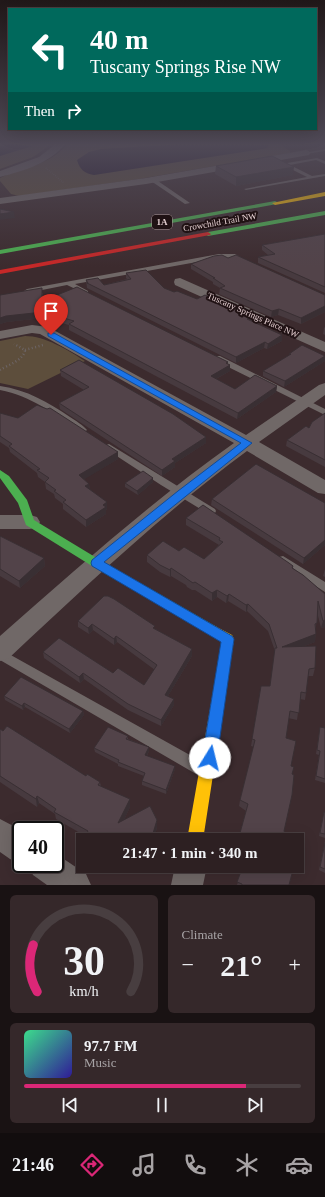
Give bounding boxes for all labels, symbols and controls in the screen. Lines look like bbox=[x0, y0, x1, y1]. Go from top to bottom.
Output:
icon: left bbox=[24, 24, 76, 76]
text: 40 m bbox=[90, 24, 148, 55]
text: Tuscany Springs Rise NW bbox=[90, 57, 281, 77]
icon: right bbox=[63, 100, 85, 122]
text: Then bbox=[24, 103, 55, 119]
street label: Crowchild Trail NW bbox=[182, 211, 258, 233]
road number: 1A bbox=[152, 215, 172, 229]
street label: Tuscany Springs Place NW bbox=[206, 290, 301, 340]
pin bbox=[34, 294, 68, 335]
icon: arrive bbox=[40, 300, 62, 322]
position arrow bbox=[189, 737, 231, 779]
speed limit sign: 40 bbox=[12, 821, 64, 873]
text: 21:47 · 1 min · 340 m bbox=[123, 845, 258, 861]
text: Climate bbox=[182, 927, 223, 942]
text: 30 bbox=[63, 938, 105, 984]
text: 21° bbox=[220, 949, 262, 982]
text: − bbox=[182, 952, 194, 977]
text: + bbox=[289, 952, 301, 977]
text: km/h bbox=[69, 983, 98, 999]
text: 97.7 FM bbox=[84, 1038, 137, 1054]
text: Music bbox=[84, 1055, 117, 1070]
icon: previous bbox=[59, 1094, 81, 1116]
icon: pause bbox=[151, 1094, 173, 1116]
icon: next bbox=[244, 1094, 266, 1116]
icon: directions bbox=[78, 1151, 106, 1179]
icon: music bbox=[130, 1151, 158, 1179]
icon: phone bbox=[181, 1151, 209, 1179]
icon: climate bbox=[233, 1151, 261, 1179]
icon: car bbox=[285, 1151, 313, 1179]
text: 21:46 bbox=[12, 1155, 54, 1175]

